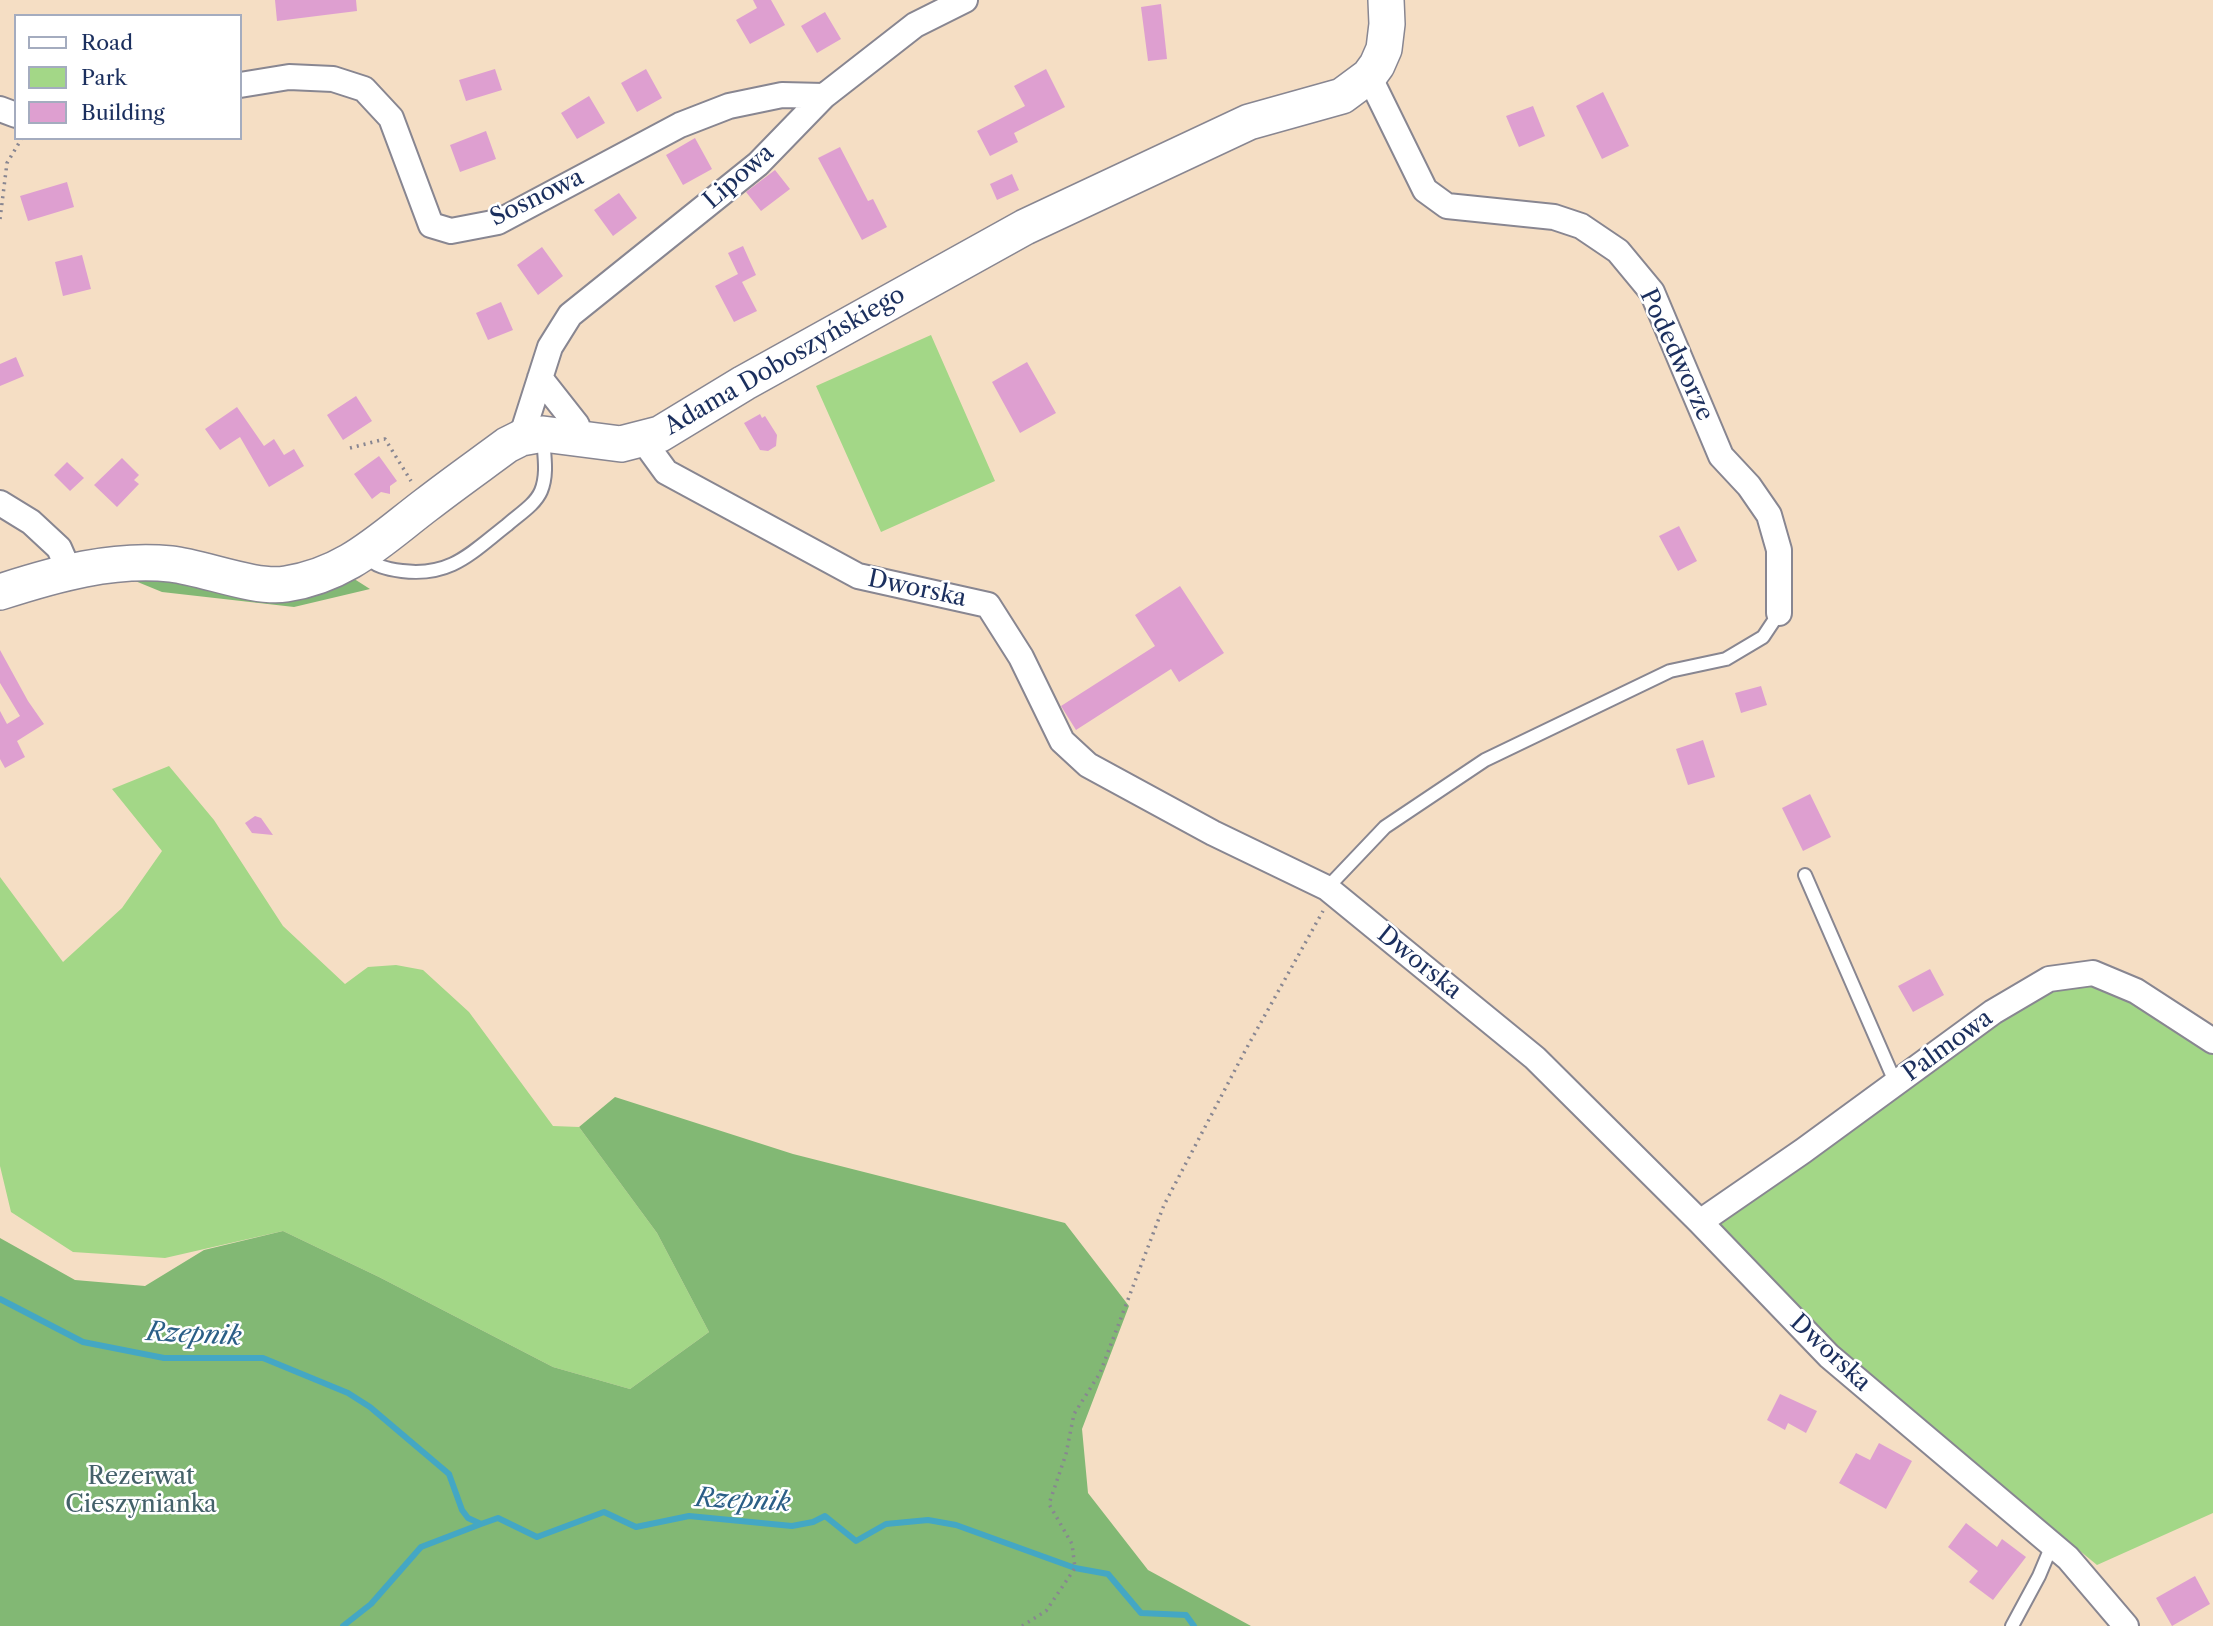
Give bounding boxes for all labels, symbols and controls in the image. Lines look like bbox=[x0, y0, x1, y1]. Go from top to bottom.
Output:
legend bbox=[14, 14, 242, 140]
text: Road bbox=[81, 30, 133, 55]
text: Park bbox=[81, 65, 127, 90]
text: Building bbox=[81, 100, 165, 125]
street label: Lipowa bbox=[698, 139, 780, 215]
street label: Sosnowa bbox=[486, 163, 588, 233]
street label: Adama Doboszyńskiego bbox=[660, 280, 910, 442]
street label: Podedworze bbox=[1633, 284, 1719, 426]
street label: Dworska bbox=[865, 565, 969, 613]
street label: Dworska bbox=[1371, 920, 1467, 1006]
street label: Palmowa bbox=[1898, 1004, 1998, 1088]
street label: Dworska bbox=[1784, 1308, 1876, 1398]
water label: Rzepnik bbox=[146, 1317, 242, 1353]
park label: Rezerwat Cieszynianka bbox=[65, 1463, 217, 1519]
water label: Rzepnik bbox=[695, 1483, 791, 1519]

